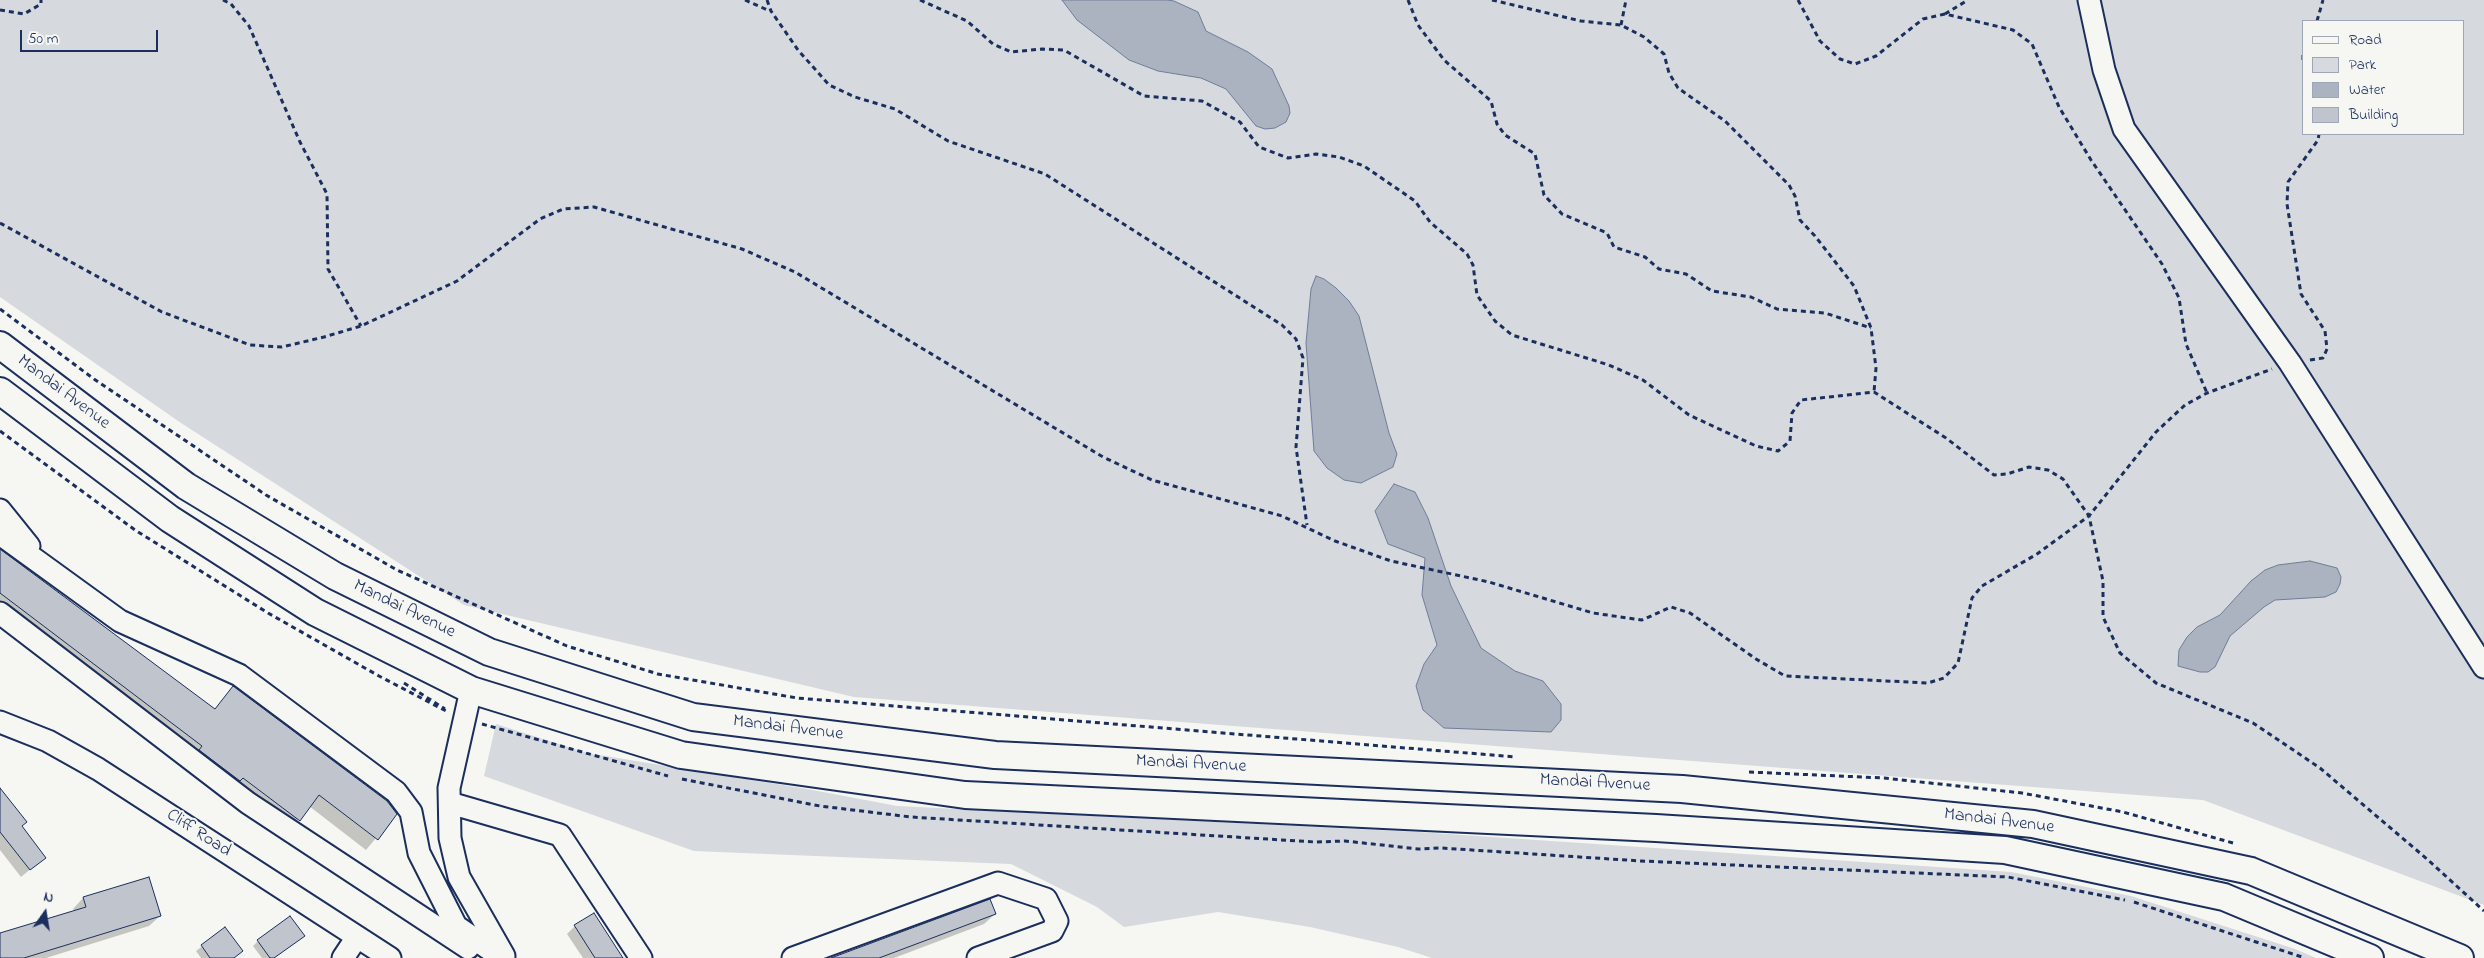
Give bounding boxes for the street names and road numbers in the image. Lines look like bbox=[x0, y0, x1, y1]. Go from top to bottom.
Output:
street label: Mandai Avenue bbox=[12, 351, 114, 435]
street label: Mandai Avenue bbox=[349, 576, 459, 644]
street label: Mandai Avenue bbox=[732, 712, 844, 746]
street label: Mandai Avenue bbox=[1135, 751, 1247, 779]
street label: Mandai Avenue bbox=[1539, 770, 1651, 798]
street label: Cliff Road bbox=[162, 805, 234, 863]
street label: Mandai Avenue bbox=[1943, 805, 2055, 839]

